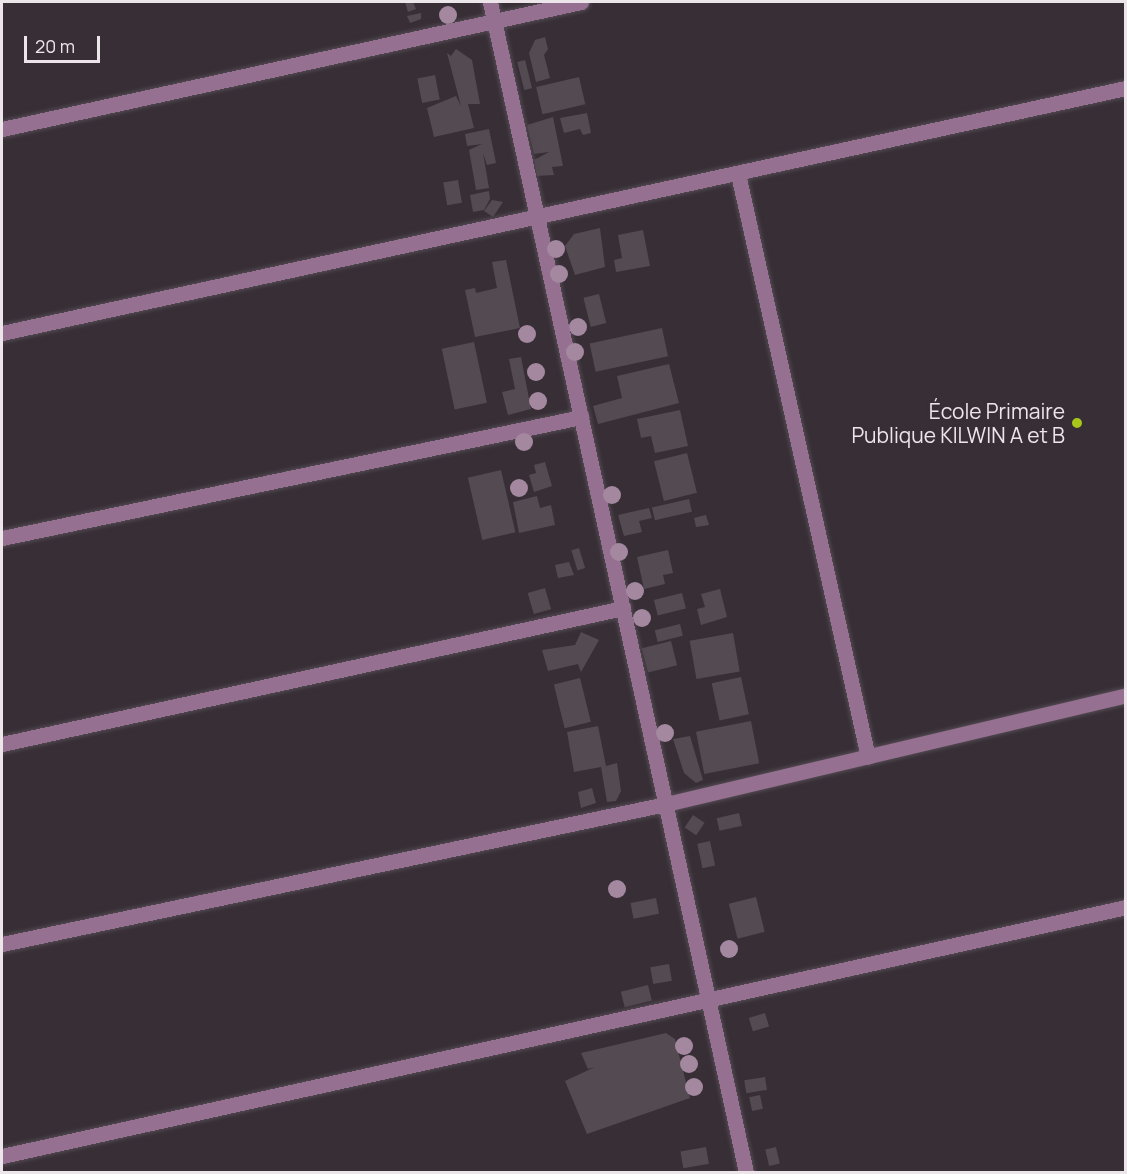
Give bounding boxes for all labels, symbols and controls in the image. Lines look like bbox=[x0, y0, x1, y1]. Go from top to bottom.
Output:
scale bar bbox=[27, 24, 104, 62]
text: 20 m bbox=[35, 34, 75, 58]
place label: École Primaire Publique KILWIN A et B bbox=[851, 398, 1065, 448]
marker: École Primaire Publique KILWIN A et B bbox=[1070, 416, 1084, 430]

